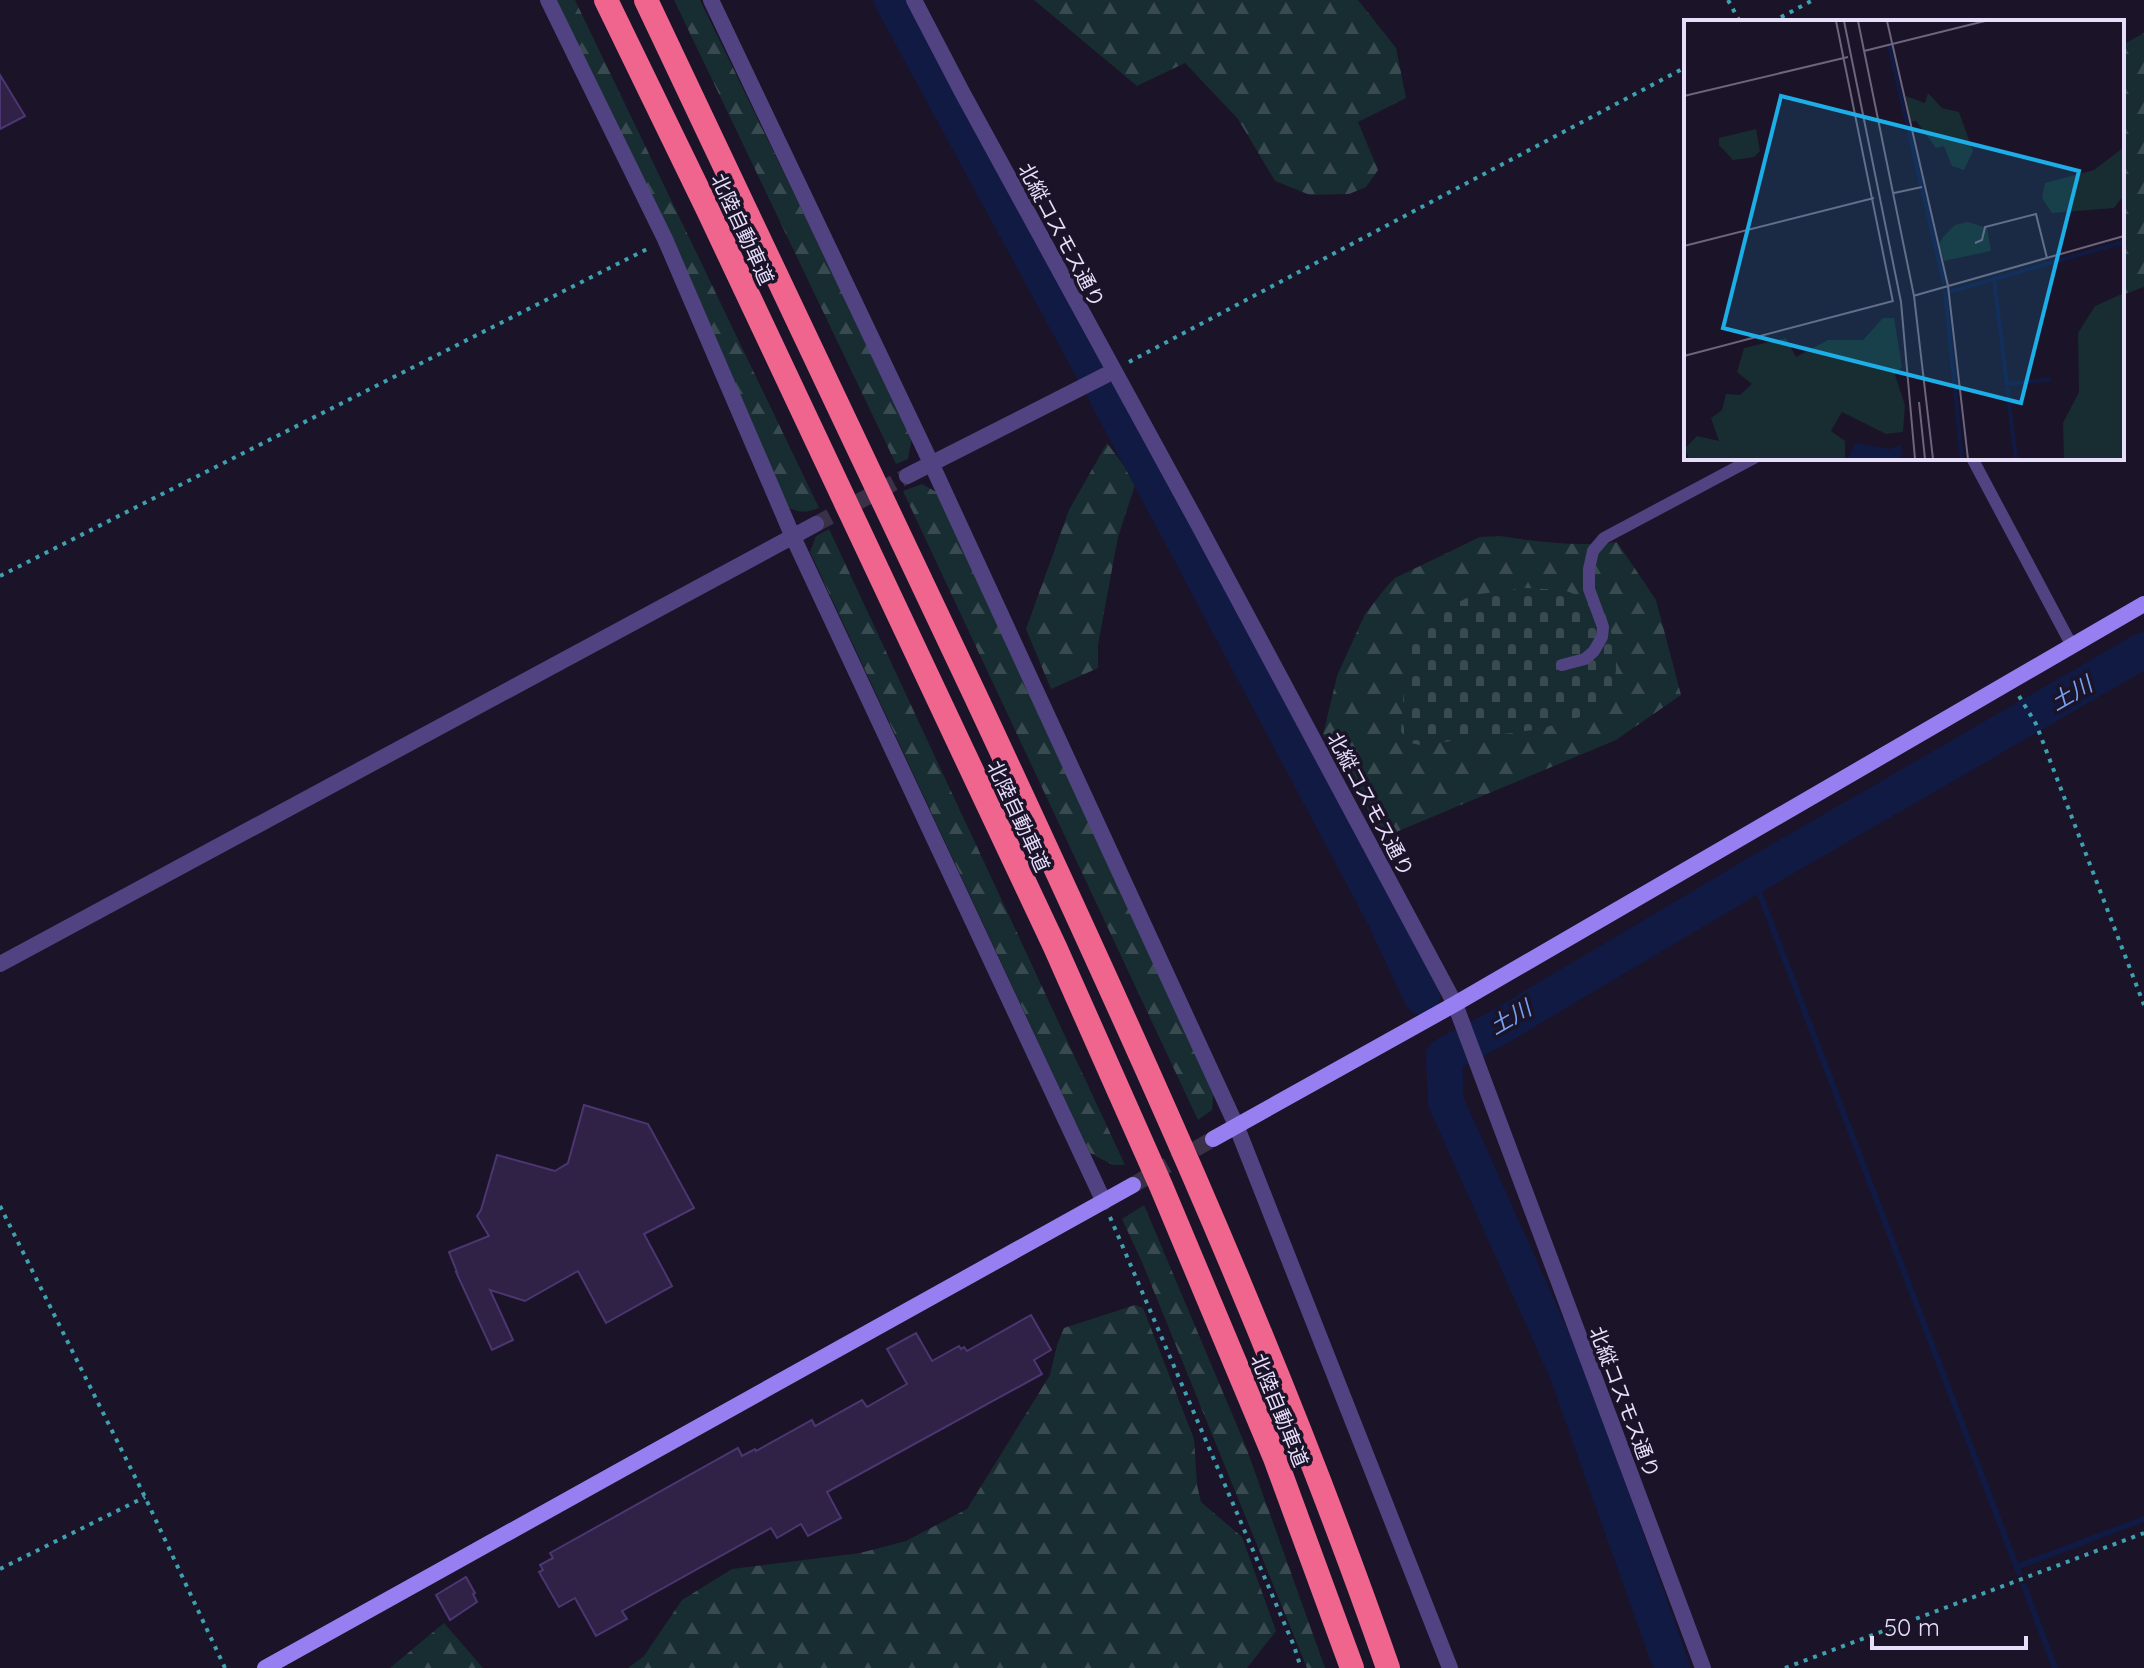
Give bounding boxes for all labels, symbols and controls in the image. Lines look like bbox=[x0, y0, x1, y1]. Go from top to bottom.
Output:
inset map bbox=[1684, 20, 2124, 460]
street label: 北縦コスモス通り bbox=[1013, 158, 1111, 312]
street label: 北陸自動車道 bbox=[706, 169, 780, 289]
water label: 土川 bbox=[2045, 669, 2099, 716]
street label: 北縦コスモス通り bbox=[1322, 727, 1420, 881]
street label: 北陸自動車道 bbox=[982, 756, 1056, 876]
water label: 土川 bbox=[1484, 993, 1538, 1040]
street label: 北縦コスモス通り bbox=[1585, 1323, 1665, 1481]
street label: 北陸自動車道 bbox=[1246, 1350, 1314, 1470]
scale bar bbox=[1872, 1600, 2026, 1650]
text: 50 m bbox=[1884, 1612, 1940, 1642]

